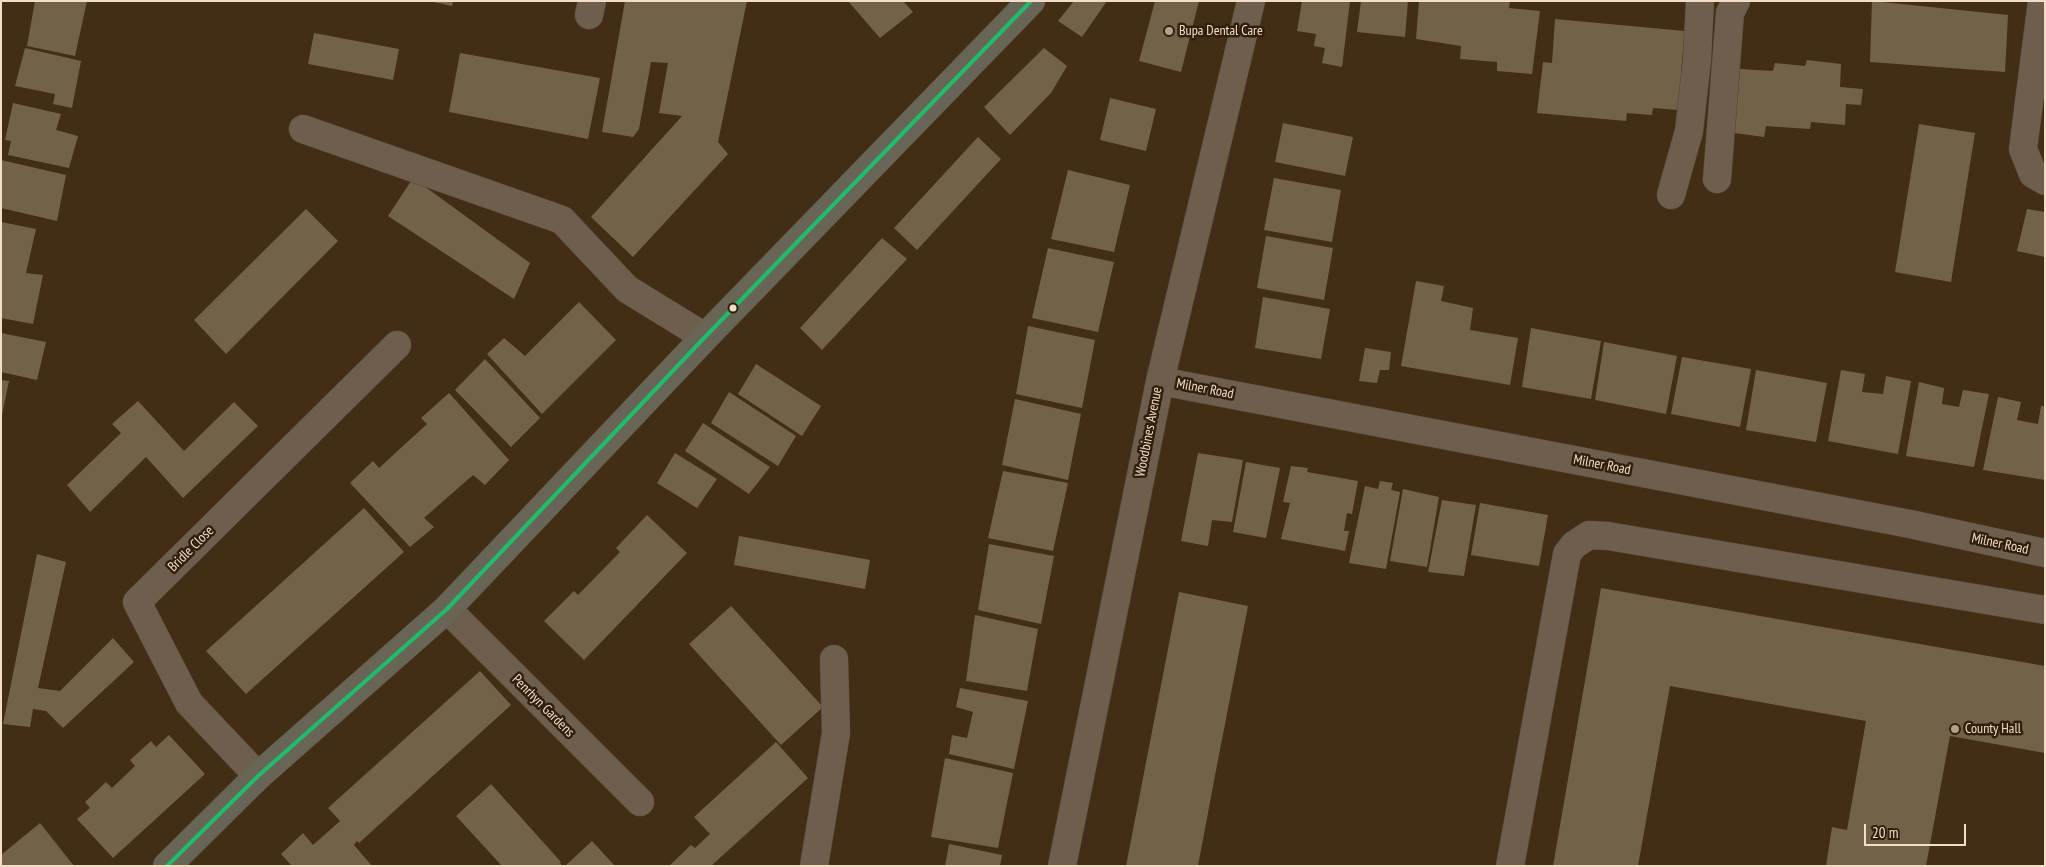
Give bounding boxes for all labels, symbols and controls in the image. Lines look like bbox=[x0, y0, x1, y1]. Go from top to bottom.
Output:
place label: Bupa Dental Care bbox=[1179, 23, 1263, 39]
marker: Bupa Dental Care bbox=[1163, 25, 1175, 37]
unlabelled marker bbox=[728, 303, 738, 313]
street label: Milner Road bbox=[1175, 375, 1235, 403]
street label: Woodbines Avenue bbox=[1132, 386, 1166, 478]
street label: Milner Road bbox=[1572, 451, 1632, 479]
street label: Bridle Close bbox=[165, 523, 217, 575]
street label: Milner Road bbox=[1970, 530, 2030, 558]
street label: Penrhyn Gardens bbox=[508, 671, 578, 741]
place label: County Hall bbox=[1965, 721, 2021, 737]
marker: County Hall bbox=[1949, 723, 1961, 735]
scale bar bbox=[1866, 814, 1968, 846]
text: 20 m bbox=[1872, 823, 1898, 842]

